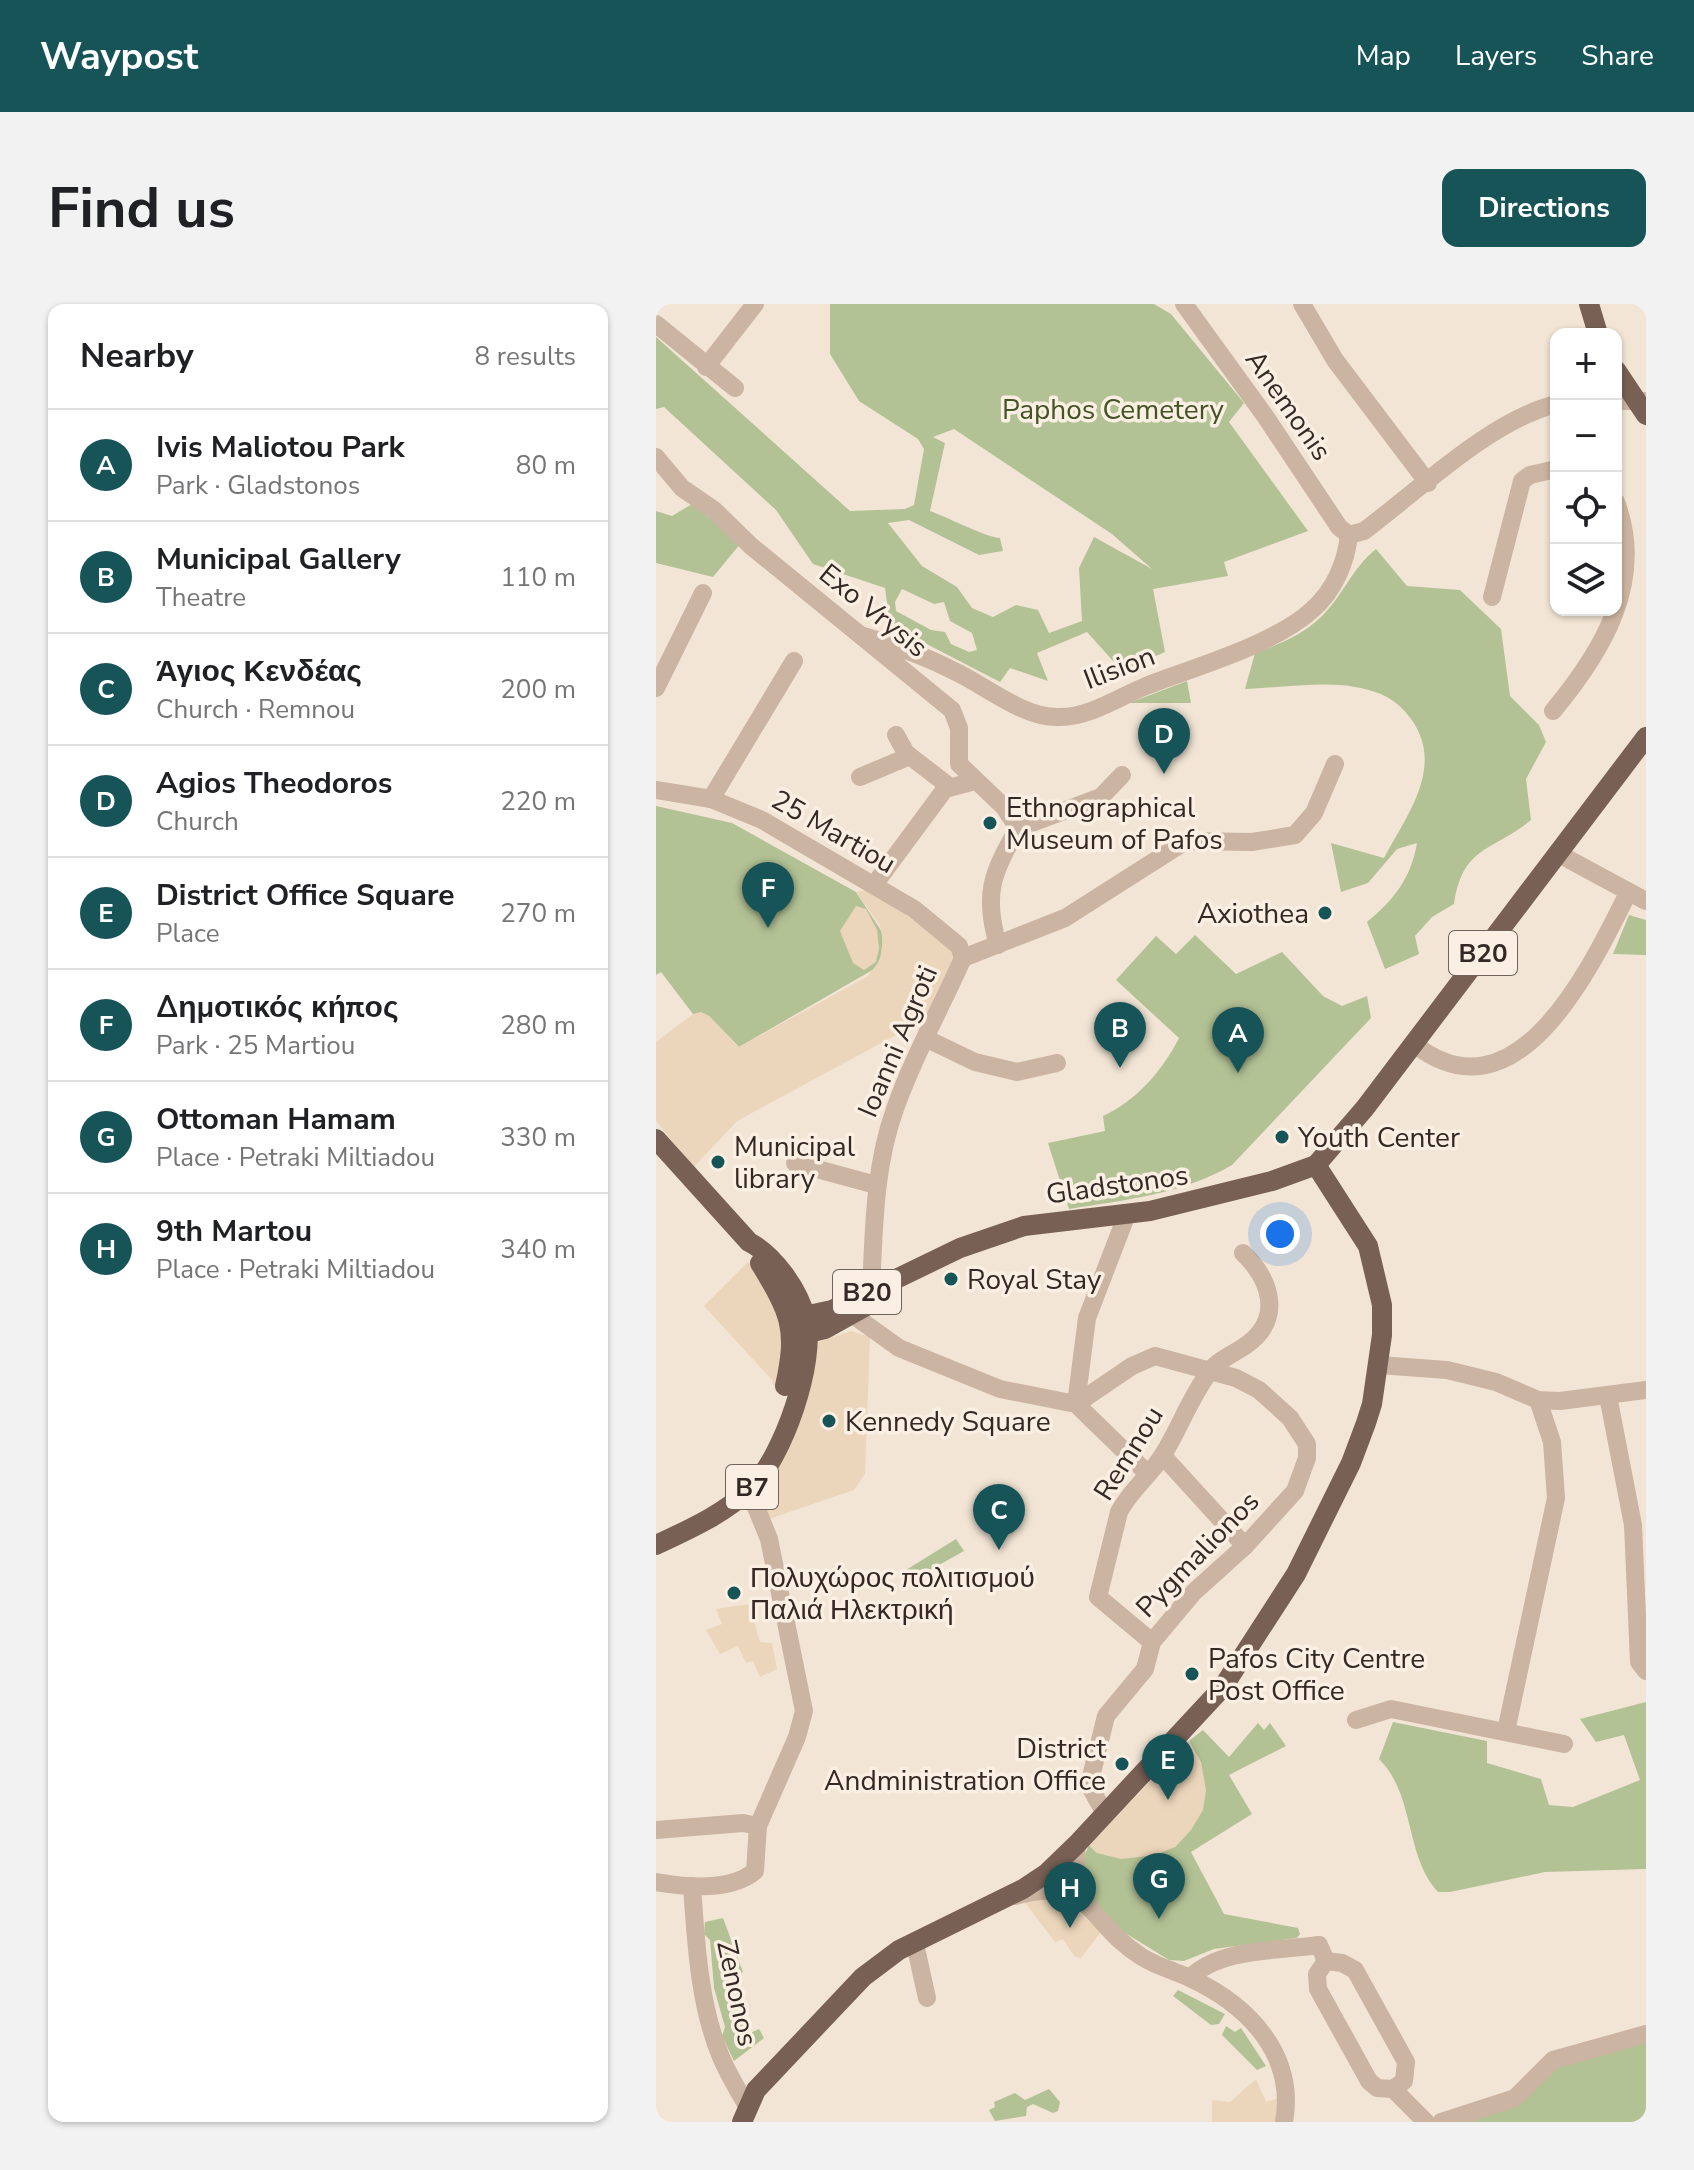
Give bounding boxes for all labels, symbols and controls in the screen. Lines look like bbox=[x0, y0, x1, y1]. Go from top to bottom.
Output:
text: Waypost bbox=[40, 31, 198, 82]
text: Map bbox=[1356, 37, 1411, 75]
text: Layers bbox=[1455, 37, 1537, 75]
text: Share bbox=[1581, 37, 1654, 75]
button: Directions bbox=[1442, 169, 1646, 247]
text: Find us bbox=[48, 170, 235, 247]
map controls bbox=[1550, 328, 1622, 616]
button: + bbox=[1550, 328, 1622, 400]
text: Nearby bbox=[80, 333, 194, 379]
text: 8 results bbox=[475, 339, 576, 374]
street label: Anemonis bbox=[1236, 343, 1340, 468]
park label: Paphos Cemetery bbox=[1002, 391, 1224, 429]
button: − bbox=[1550, 400, 1622, 472]
text: Ivis Maliotou Park bbox=[156, 427, 405, 468]
text: A bbox=[96, 448, 116, 483]
text: 80 m bbox=[516, 448, 576, 483]
text: Park · Gladstonos bbox=[156, 468, 360, 503]
button: locate bbox=[1550, 472, 1622, 544]
text: Municipal Gallery bbox=[156, 539, 401, 580]
button: layers bbox=[1550, 544, 1622, 616]
street label: Exo Vrysis bbox=[811, 555, 936, 666]
text: B bbox=[97, 560, 115, 595]
text: 110 m bbox=[500, 560, 576, 595]
text: Theatre bbox=[156, 580, 246, 615]
street label: Ilision bbox=[1078, 637, 1160, 699]
text: Άγιος Κενδέας bbox=[156, 651, 362, 692]
text: C bbox=[97, 672, 115, 707]
text: 200 m bbox=[500, 672, 576, 707]
text: Church · Remnou bbox=[156, 692, 355, 727]
pin: D bbox=[1138, 708, 1190, 774]
text: Agios Theodoros bbox=[156, 763, 392, 804]
street label: 25 Martiou bbox=[764, 781, 903, 883]
text: D bbox=[96, 784, 116, 819]
text: 220 m bbox=[500, 784, 576, 819]
place label: Ethnographical Museum of Pafos bbox=[1006, 789, 1223, 859]
text: Church bbox=[156, 804, 239, 839]
marker: Ethnographical Museum of Pafos bbox=[981, 814, 999, 832]
pin: F bbox=[742, 862, 794, 928]
text: District Office Square bbox=[156, 875, 455, 916]
place label: Axiothea bbox=[1197, 895, 1309, 933]
text: E bbox=[98, 896, 114, 931]
text: 270 m bbox=[500, 896, 576, 931]
marker: Axiothea bbox=[1316, 904, 1334, 922]
text: Place bbox=[156, 916, 220, 951]
road number: B20 bbox=[1449, 931, 1517, 975]
street label: Ioanni Agroti bbox=[849, 960, 947, 1123]
text: Δημοτικός κήπος bbox=[156, 987, 399, 1028]
pin: B bbox=[1094, 1002, 1146, 1068]
pin: A bbox=[1212, 1007, 1264, 1073]
text: F bbox=[99, 1008, 113, 1043]
text: 280 m bbox=[500, 1008, 576, 1043]
text: Park · 25 Martiou bbox=[156, 1028, 355, 1063]
text: Ottoman Hamam bbox=[156, 1099, 396, 1140]
place label: Youth Center bbox=[1297, 1119, 1460, 1157]
text: G bbox=[96, 1120, 116, 1155]
text: 330 m bbox=[500, 1120, 576, 1155]
place label: Municipal library bbox=[734, 1128, 856, 1198]
marker: Youth Center bbox=[1273, 1128, 1291, 1146]
text: Place · Petraki Miltiadou bbox=[156, 1140, 435, 1175]
marker: Municipal library bbox=[709, 1153, 727, 1171]
street label: Gladstonos bbox=[1044, 1156, 1191, 1214]
text: 9th Martou bbox=[156, 1211, 312, 1252]
your location bbox=[1260, 1214, 1300, 1254]
text: H bbox=[96, 1232, 116, 1267]
text: 340 m bbox=[500, 1232, 576, 1267]
text: Place · Petraki Miltiadou bbox=[156, 1252, 435, 1287]
place label: Royal Stay bbox=[967, 1261, 1102, 1299]
road number: B20 bbox=[833, 1270, 901, 1314]
marker: Royal Stay bbox=[942, 1270, 960, 1288]
street label: Remnou bbox=[1085, 1399, 1173, 1508]
place label: Kennedy Square bbox=[845, 1403, 1051, 1441]
marker: Kennedy Square bbox=[820, 1412, 838, 1430]
road number: B7 bbox=[726, 1465, 778, 1509]
street label: Pygmalionos bbox=[1128, 1483, 1268, 1626]
pin: C bbox=[973, 1484, 1025, 1550]
place label: Πολυχώρος πολιτισμού Παλιά Ηλεκτρική bbox=[750, 1559, 1035, 1629]
marker: Πολυχώρος πολιτισμού Παλιά Ηλεκτρική bbox=[725, 1584, 743, 1602]
place label: Pafos City Centre Post Office bbox=[1208, 1640, 1425, 1710]
marker: Pafos City Centre Post Office bbox=[1183, 1665, 1201, 1683]
place label: District Andministration Office bbox=[824, 1730, 1106, 1800]
pin: E bbox=[1142, 1734, 1194, 1800]
marker: District Andministration Office bbox=[1113, 1755, 1131, 1773]
pin: G bbox=[1133, 1853, 1185, 1919]
pin: H bbox=[1044, 1862, 1096, 1928]
street label: Zenonos bbox=[707, 1937, 767, 2050]

